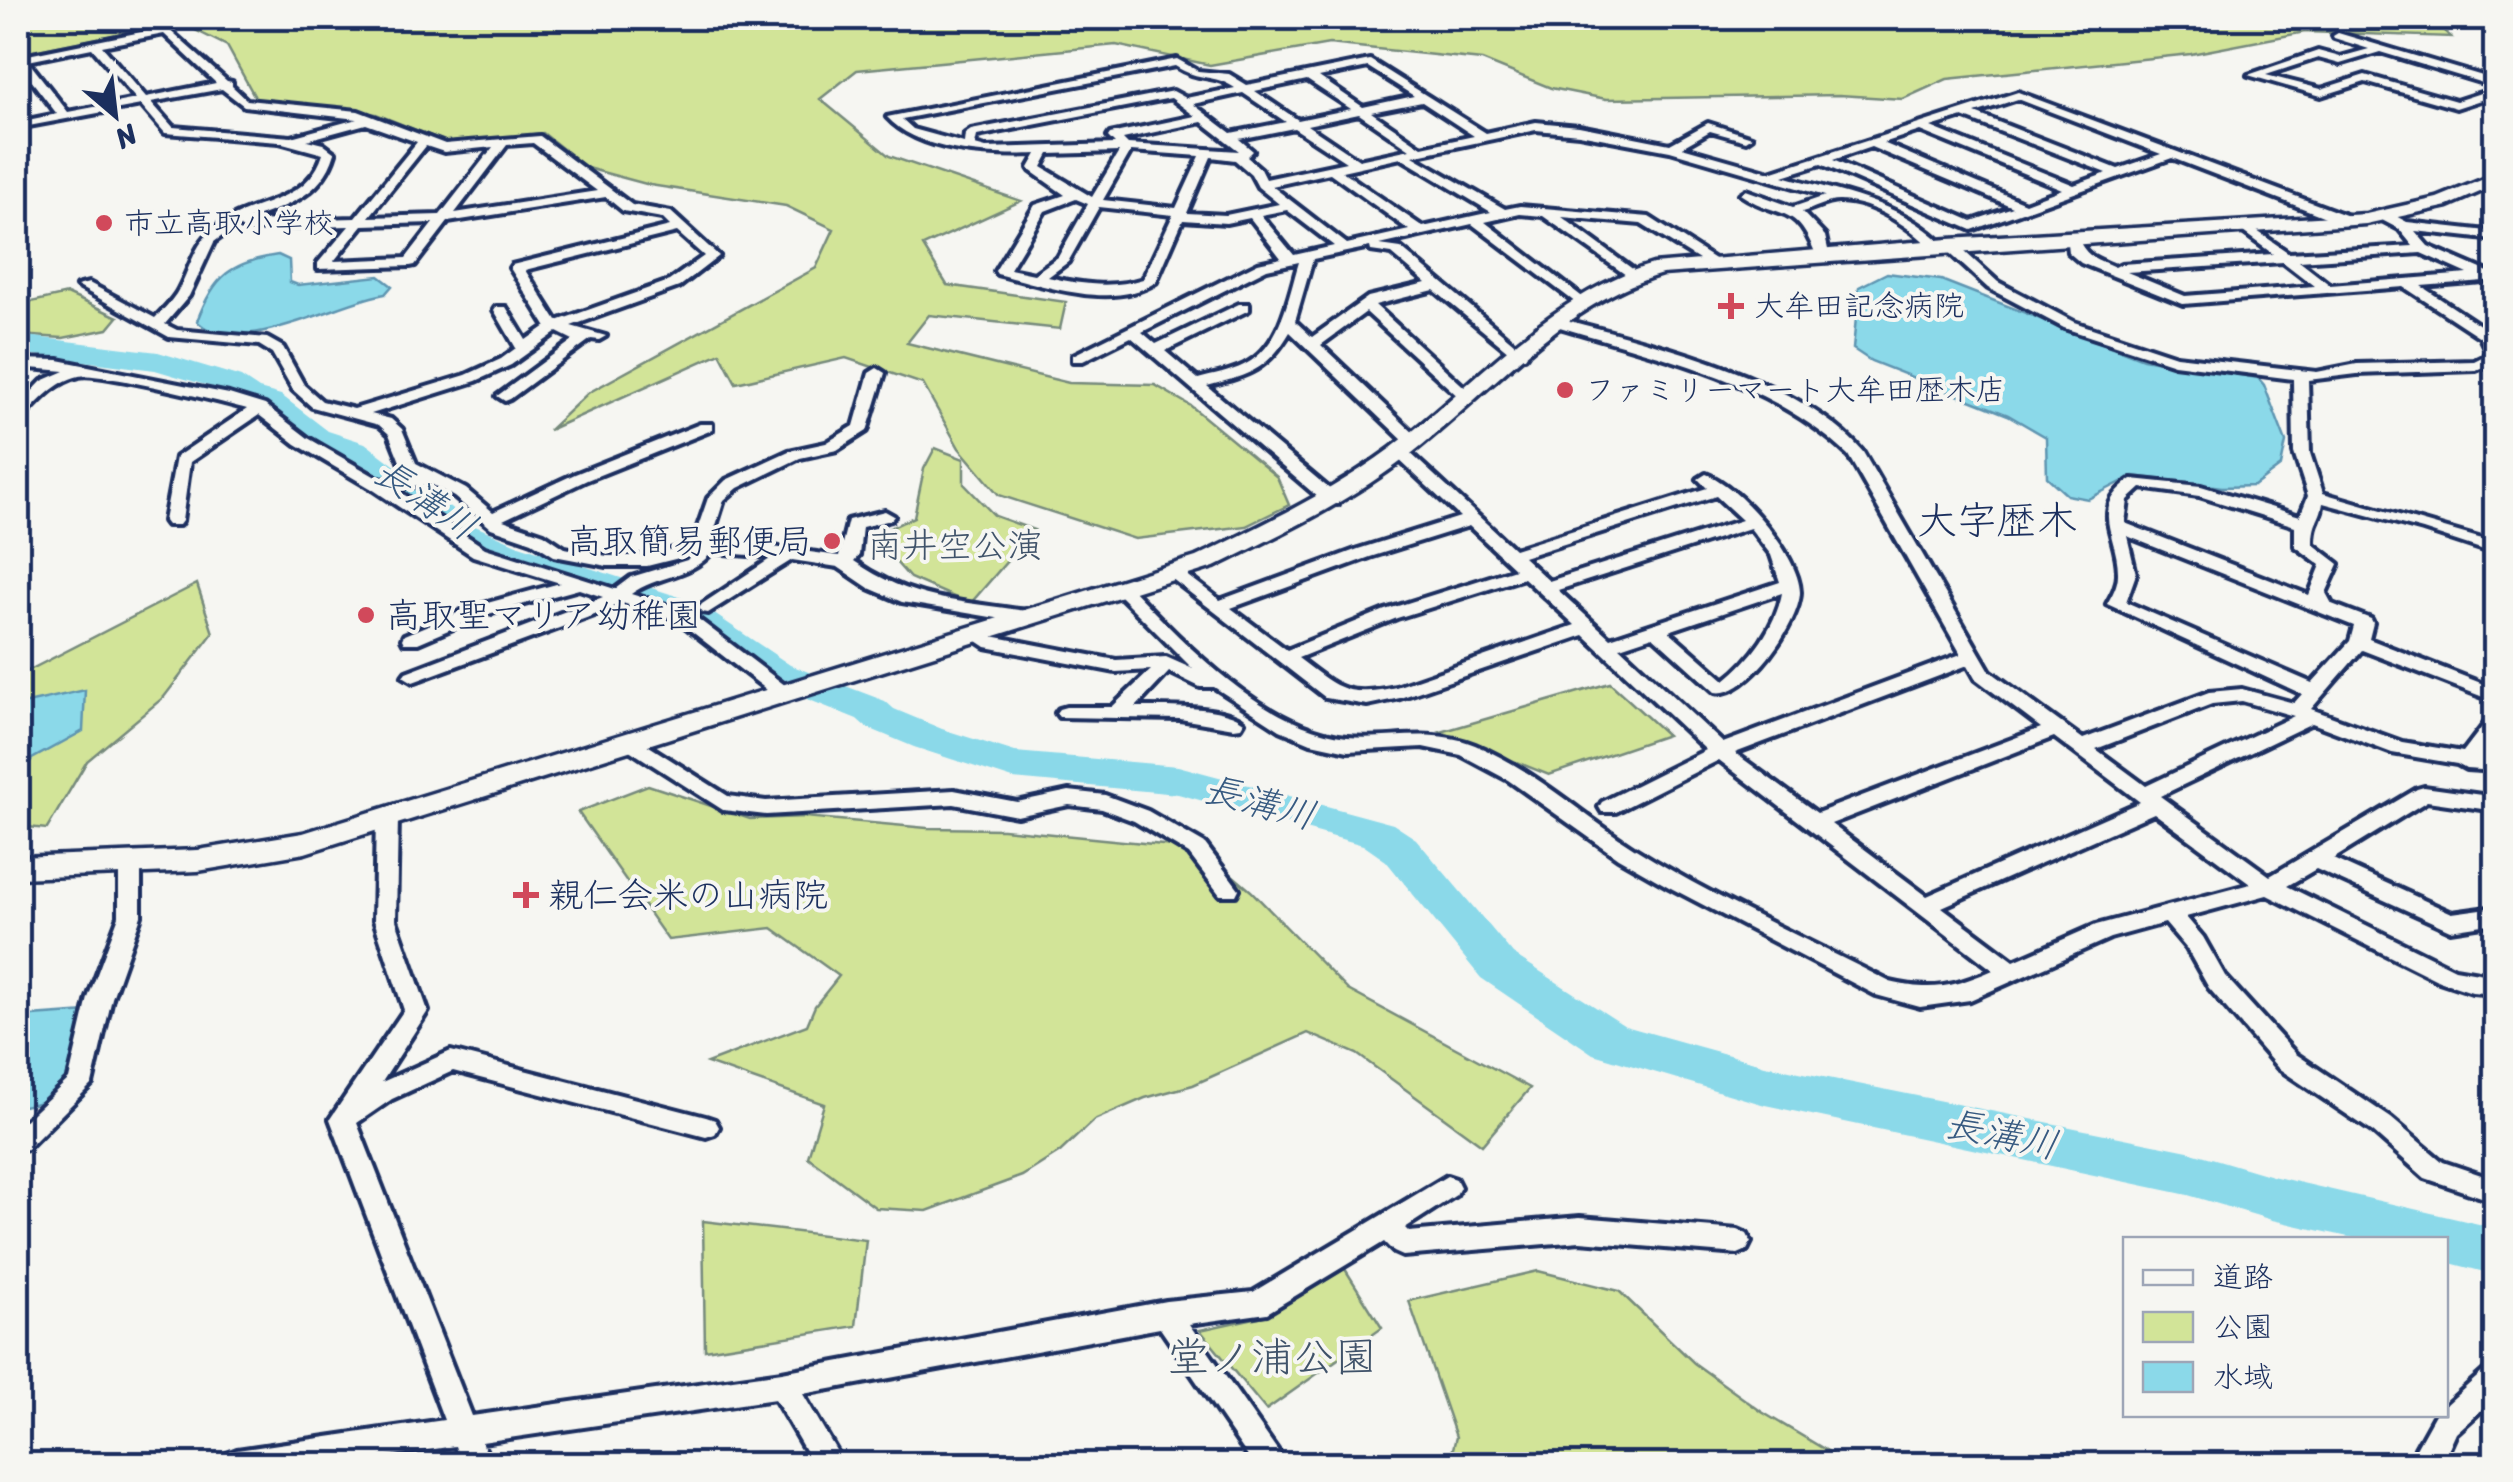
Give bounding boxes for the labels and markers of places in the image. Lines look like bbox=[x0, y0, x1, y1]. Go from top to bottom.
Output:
place label: 市立高取小学校 bbox=[124, 196, 334, 250]
marker: 市立高取小学校 bbox=[93, 212, 115, 234]
place label: 大牟田記念病院 bbox=[1754, 279, 1964, 333]
marker: 大牟田記念病院 bbox=[1718, 293, 1744, 319]
place label: ファミリーマート大牟田歴木店 bbox=[1585, 363, 2006, 417]
marker: ファミリーマート大牟田歴木店 bbox=[1554, 379, 1576, 401]
place label: 高取簡易郵便局 bbox=[567, 510, 812, 572]
marker: 高取簡易郵便局 bbox=[821, 530, 843, 552]
place label: 高取聖マリア幼稚園 bbox=[386, 584, 701, 646]
marker: 高取聖マリア幼稚園 bbox=[355, 604, 377, 626]
place label: 親仁会米の山病院 bbox=[548, 864, 828, 926]
marker: 親仁会米の山病院 bbox=[513, 882, 539, 908]

